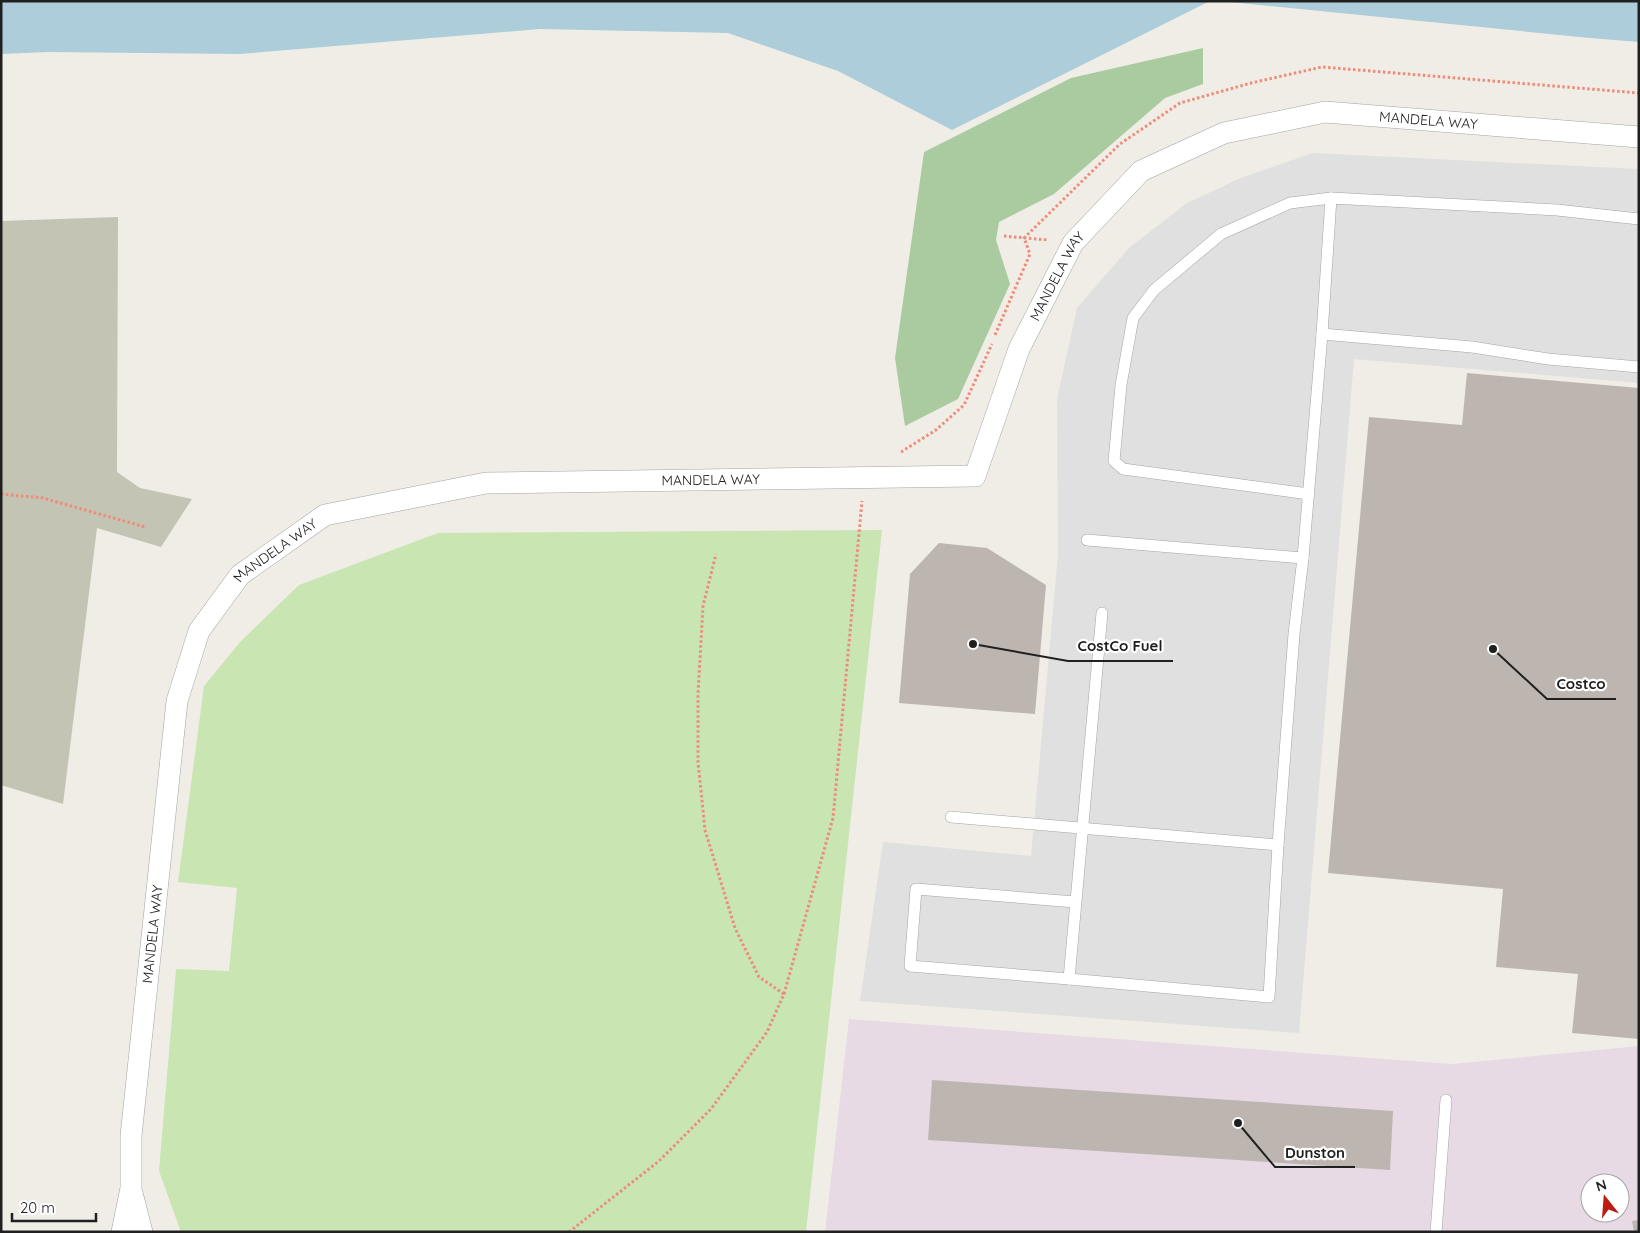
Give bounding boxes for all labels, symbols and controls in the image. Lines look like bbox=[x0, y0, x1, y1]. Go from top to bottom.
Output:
street label: MANDELA WAY bbox=[1379, 107, 1479, 133]
street label: MANDELA WAY bbox=[1026, 228, 1088, 324]
street label: MANDELA WAY bbox=[661, 470, 760, 489]
street label: MANDELA WAY bbox=[229, 514, 321, 586]
callout: CostCo Fuel bbox=[1068, 631, 1173, 661]
text: CostCo Fuel bbox=[1077, 636, 1163, 655]
callout: Costco bbox=[1547, 669, 1616, 699]
text: Costco bbox=[1556, 674, 1606, 693]
street label: MANDELA WAY bbox=[138, 884, 167, 984]
callout: Dunston bbox=[1275, 1137, 1355, 1167]
text: Dunston bbox=[1285, 1143, 1345, 1162]
north arrow bbox=[1580, 1173, 1630, 1223]
text: N bbox=[1594, 1175, 1609, 1196]
scale bar bbox=[12, 1190, 96, 1222]
text: 20 m bbox=[20, 1198, 55, 1217]

